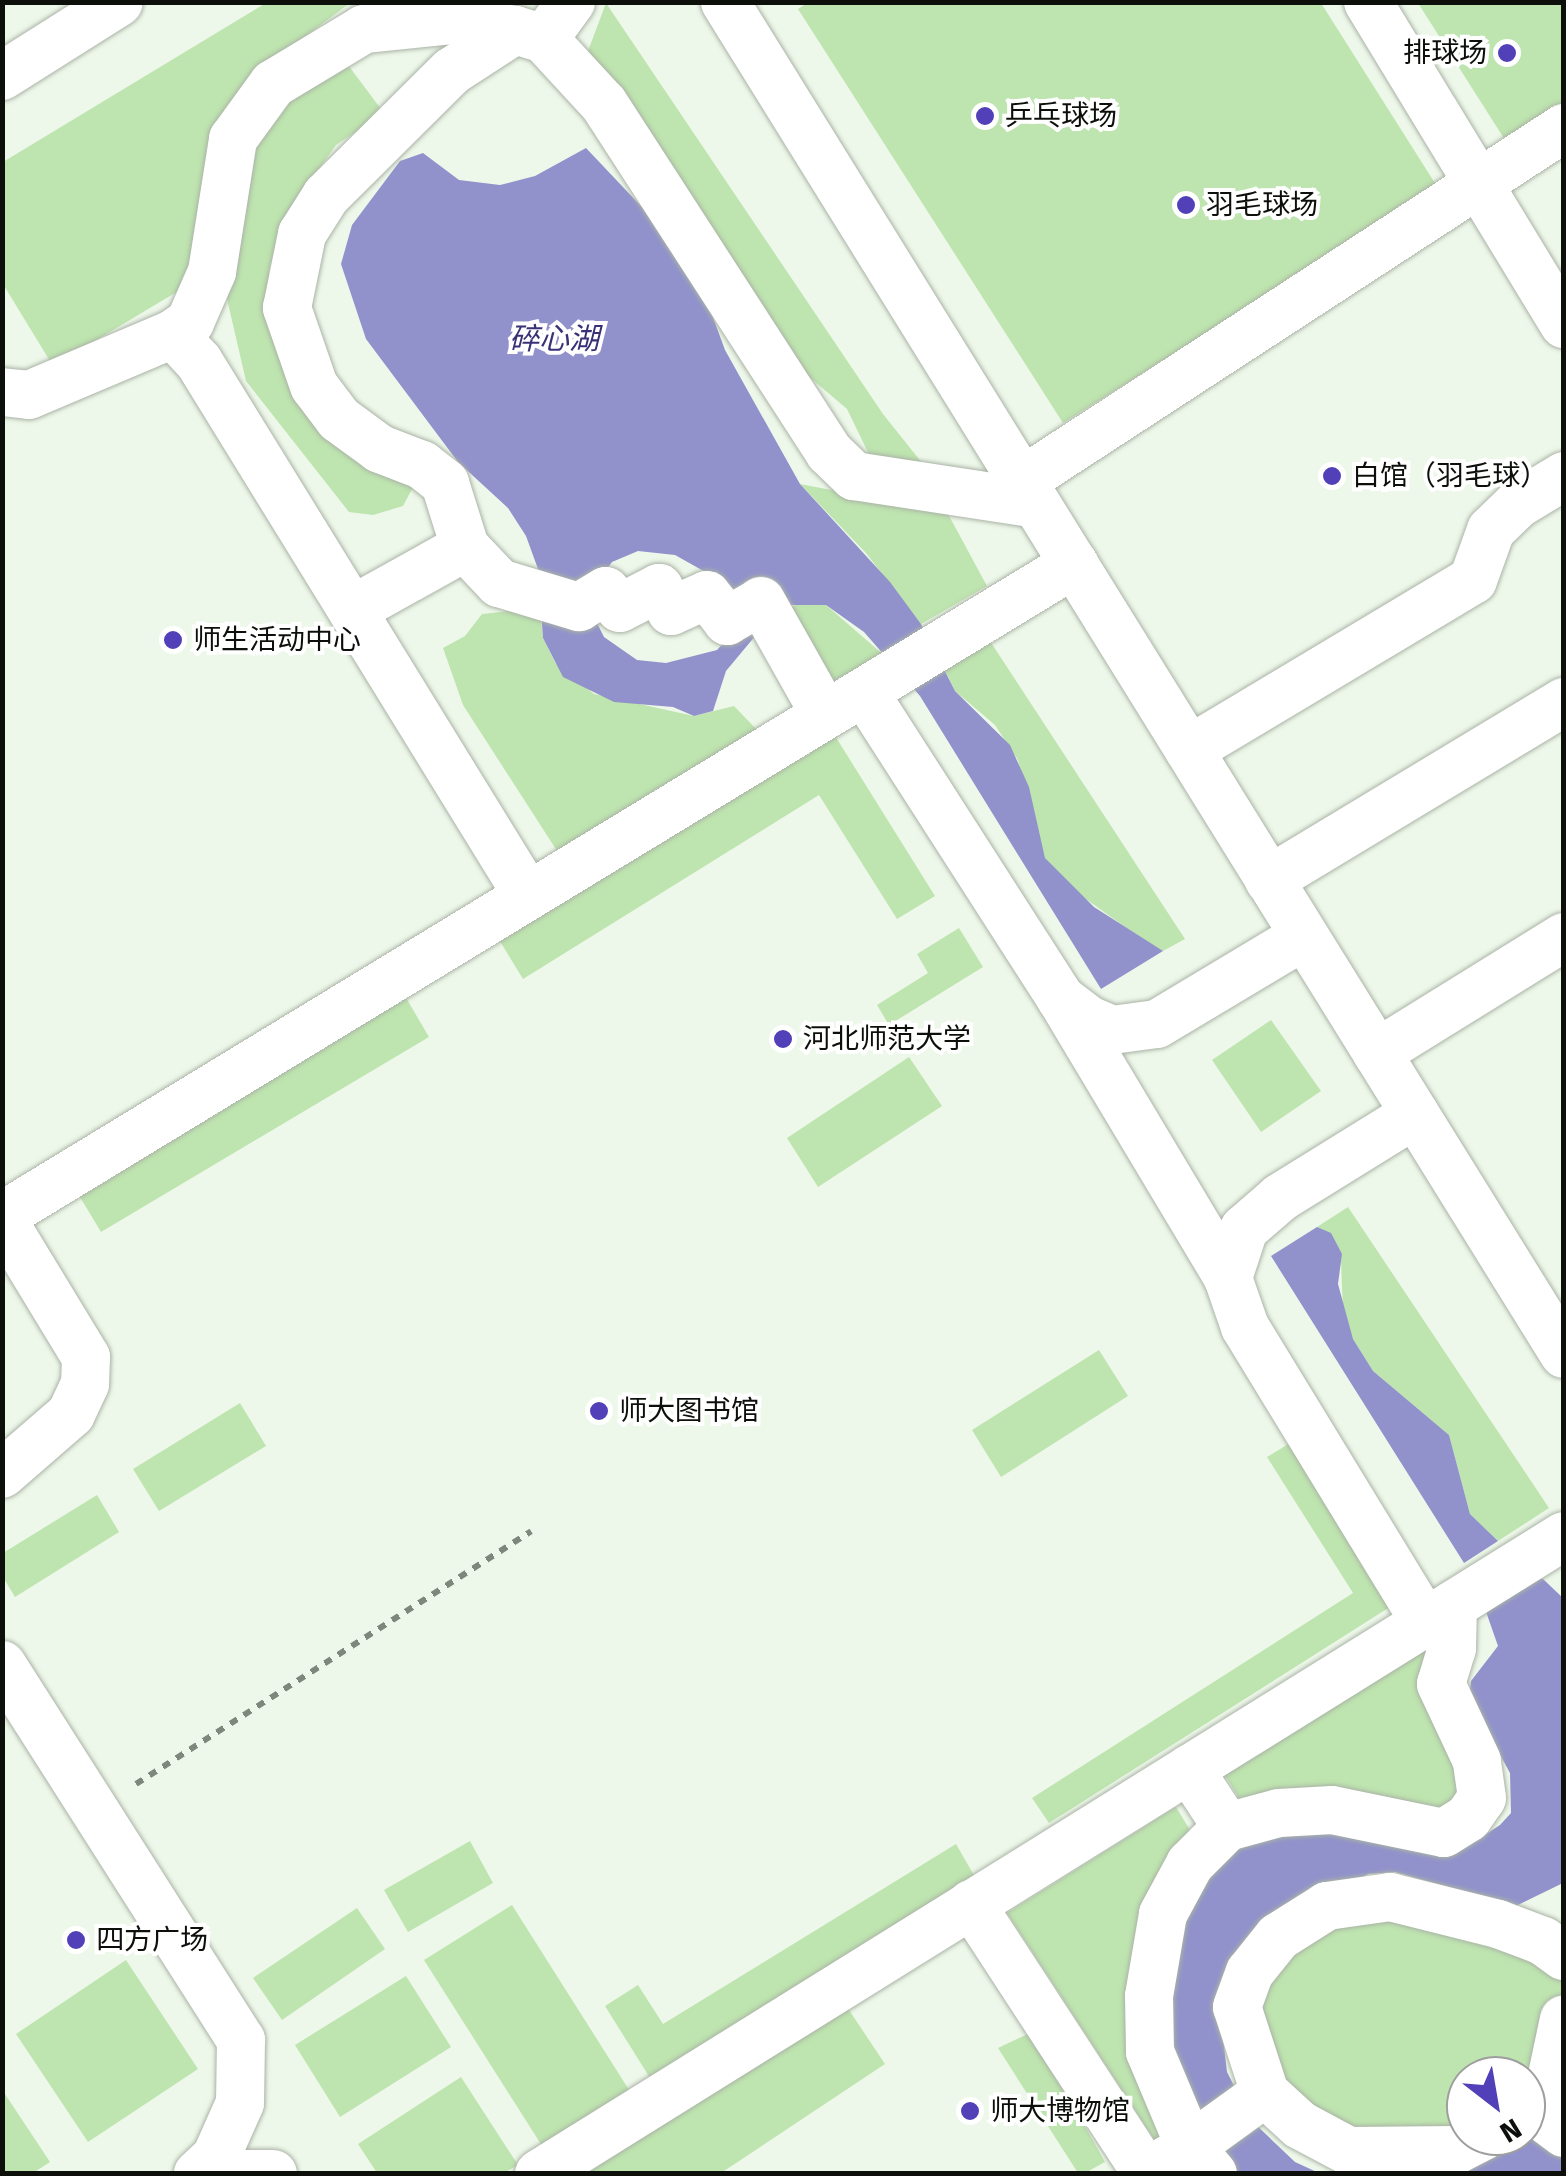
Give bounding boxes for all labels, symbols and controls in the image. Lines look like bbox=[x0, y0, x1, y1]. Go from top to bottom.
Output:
place label: 排球场 bbox=[1403, 36, 1487, 70]
marker: 排球场 bbox=[1496, 42, 1518, 64]
place label: 乒乓球场 bbox=[1005, 99, 1117, 133]
marker: 乒乓球场 bbox=[974, 105, 996, 127]
place label: 羽毛球场 bbox=[1206, 188, 1318, 222]
marker: 羽毛球场 bbox=[1175, 194, 1197, 216]
water label: 碎心湖 bbox=[509, 321, 599, 357]
place label: 白馆（羽毛球） bbox=[1352, 459, 1548, 493]
marker: 白馆（羽毛球） bbox=[1321, 465, 1343, 487]
place label: 师生活动中心 bbox=[193, 623, 361, 657]
marker: 师生活动中心 bbox=[162, 629, 184, 651]
place label: 河北师范大学 bbox=[803, 1022, 971, 1056]
marker: 河北师范大学 bbox=[772, 1028, 794, 1050]
place label: 师大图书馆 bbox=[619, 1394, 759, 1428]
marker: 师大图书馆 bbox=[588, 1400, 610, 1422]
place label: 四方广场 bbox=[96, 1923, 208, 1957]
marker: 四方广场 bbox=[65, 1929, 87, 1951]
north arrow bbox=[1446, 2056, 1546, 2156]
place label: 师大博物馆 bbox=[990, 2094, 1130, 2128]
marker: 师大博物馆 bbox=[959, 2100, 981, 2122]
text: N bbox=[1494, 2111, 1527, 2149]

